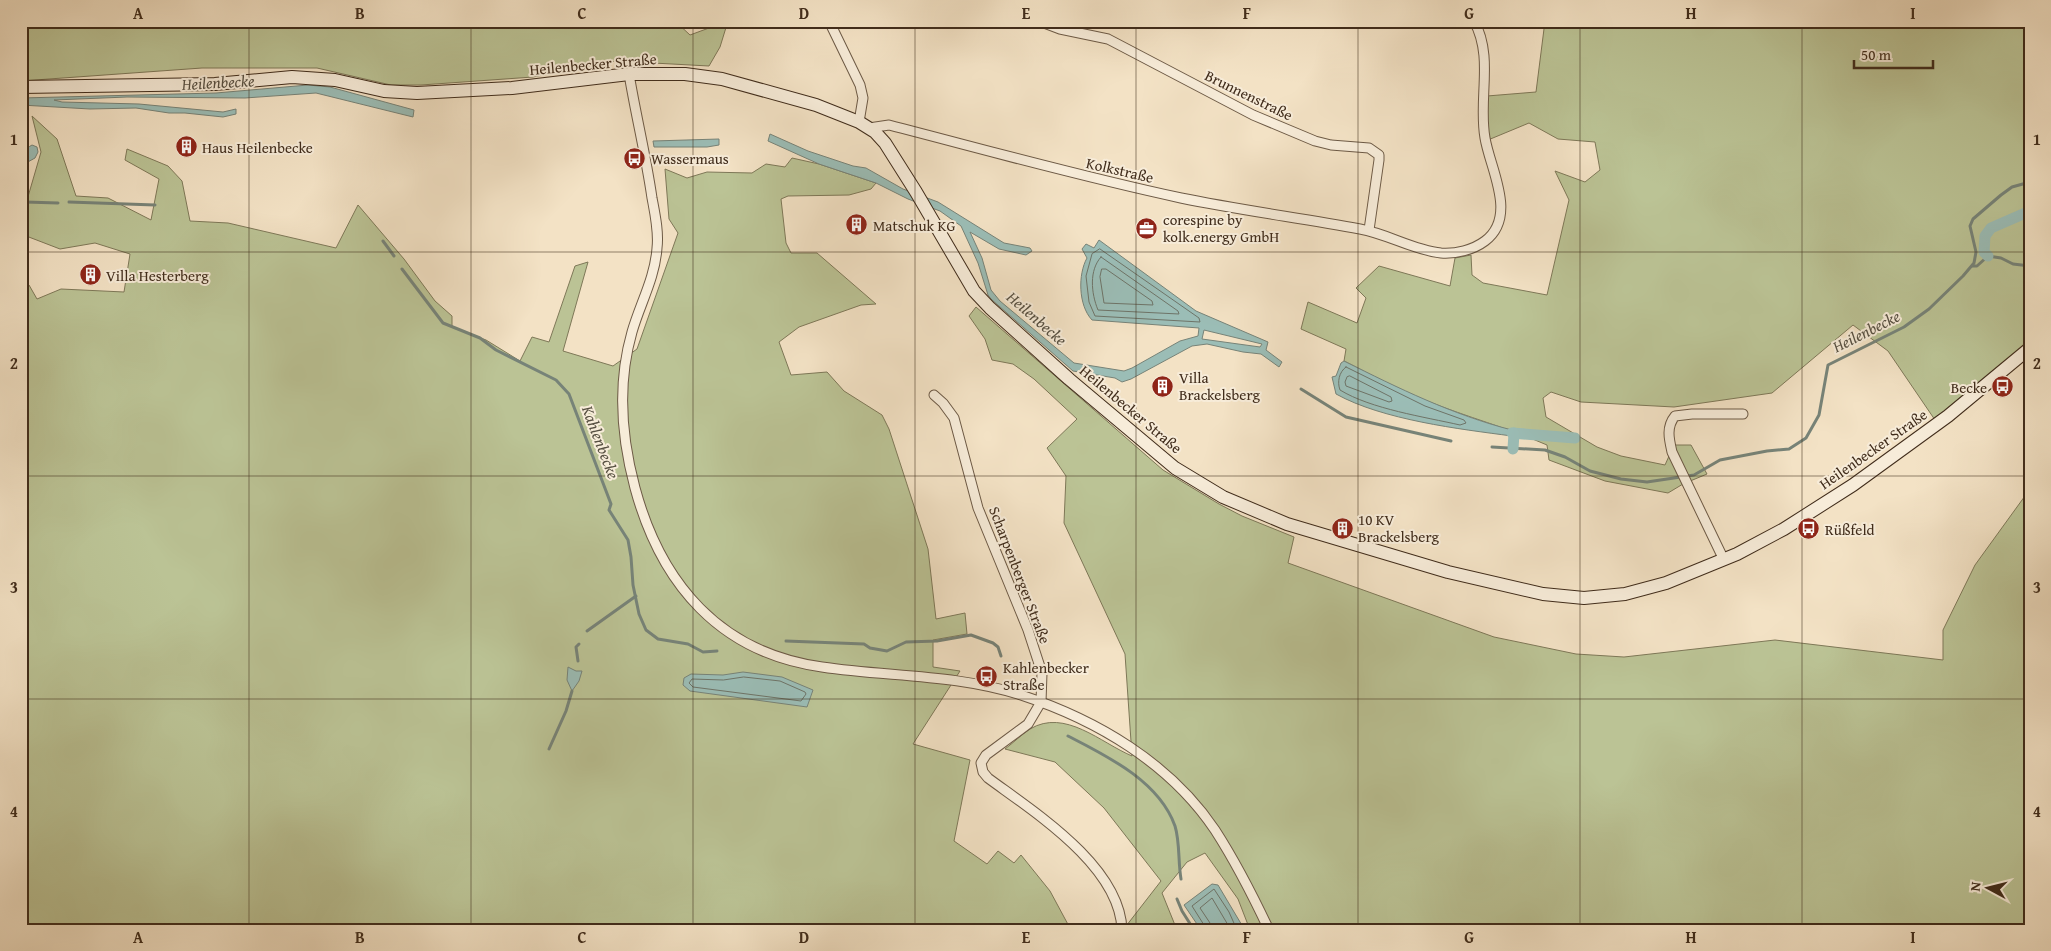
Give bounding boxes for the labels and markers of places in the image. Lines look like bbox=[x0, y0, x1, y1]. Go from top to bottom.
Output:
building icon: Haus Heilenbecke bbox=[174, 135, 198, 159]
place label: Haus Heilenbecke bbox=[202, 137, 313, 158]
bus stop icon: Wassermaus bbox=[623, 146, 647, 170]
place label: Wassermaus bbox=[651, 148, 729, 169]
place label: corespine by kolk.energy GmbH bbox=[1163, 209, 1279, 247]
building icon: Matschuk KG bbox=[845, 213, 869, 237]
place label: Matschuk KG bbox=[873, 215, 955, 236]
office icon: corespine by kolk.energy GmbH bbox=[1135, 216, 1159, 240]
building icon: Villa Hesterberg bbox=[78, 263, 102, 287]
place label: Villa Hesterberg bbox=[106, 265, 209, 286]
place label: Villa Brackelsberg bbox=[1179, 367, 1261, 405]
building icon: Villa Brackelsberg bbox=[1151, 374, 1175, 398]
bus stop icon: Becke bbox=[1991, 375, 2015, 399]
place label: Becke bbox=[1951, 377, 1987, 398]
place label: 10 KV Brackelsberg bbox=[1358, 509, 1440, 547]
building icon: 10 KV Brackelsberg bbox=[1330, 516, 1354, 540]
bus stop icon: Rüßfeld bbox=[1797, 517, 1821, 541]
place label: Rüßfeld bbox=[1825, 519, 1875, 540]
place label: Kahlenbecker Straße bbox=[1003, 657, 1089, 695]
bus stop icon: Kahlenbecker Straße bbox=[975, 664, 999, 688]

